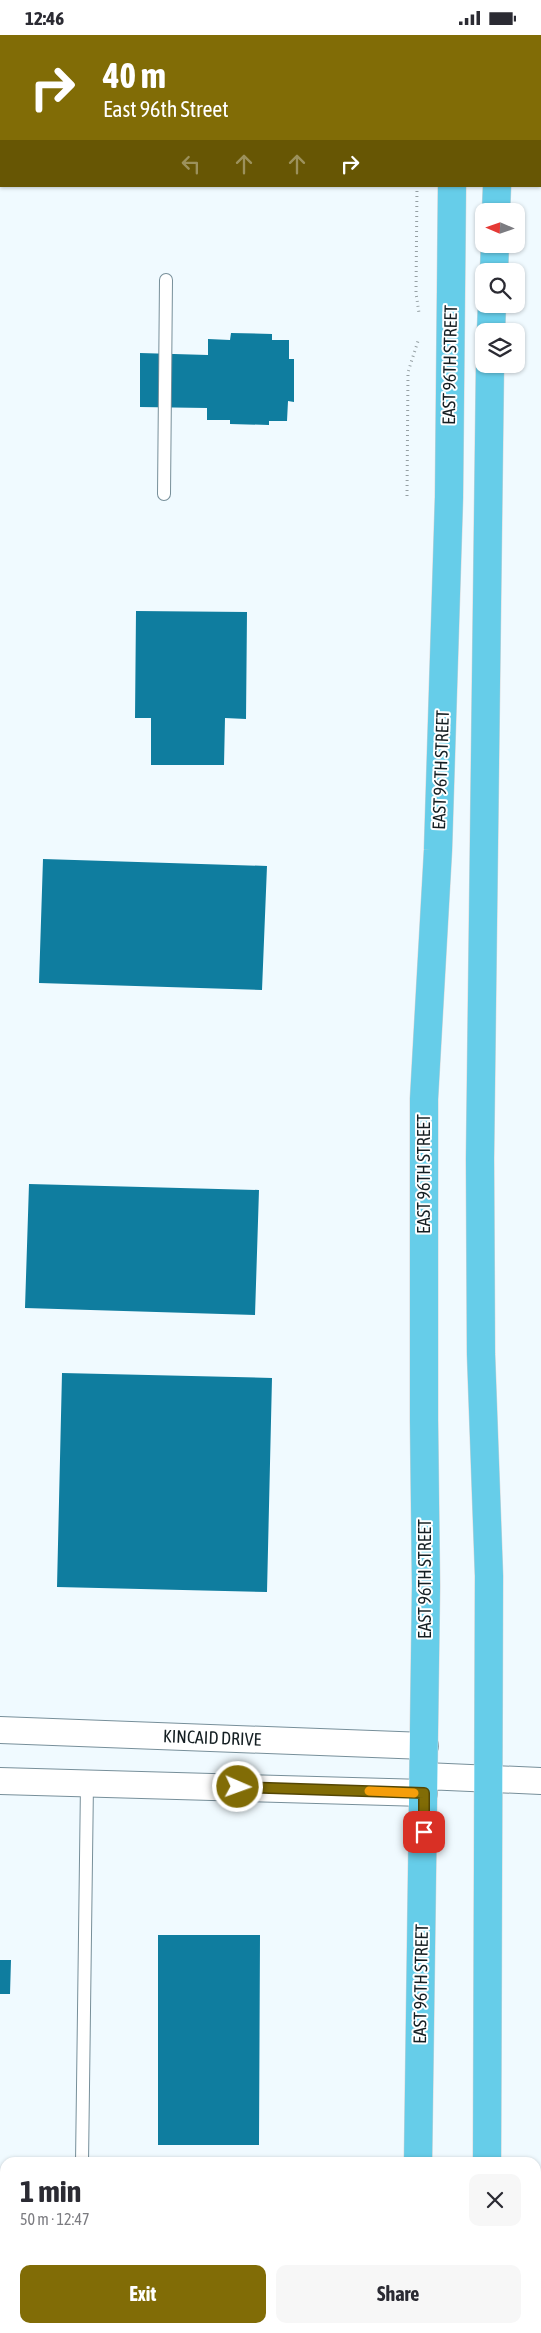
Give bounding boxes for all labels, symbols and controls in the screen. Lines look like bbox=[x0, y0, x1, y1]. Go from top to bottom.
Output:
text: 12:46 bbox=[25, 7, 64, 29]
icon: right bbox=[20, 55, 85, 120]
text: 40 m bbox=[103, 55, 166, 95]
text: East 96th Street bbox=[103, 96, 229, 122]
icon: left bbox=[177, 150, 205, 178]
icon: ahead bbox=[230, 150, 258, 178]
icon: ahead bbox=[283, 150, 311, 178]
icon: right bbox=[336, 150, 364, 178]
north arrow bbox=[475, 203, 525, 253]
map controls bbox=[475, 203, 525, 373]
button: search bbox=[475, 263, 525, 313]
street label: EAST 96TH STREET bbox=[438, 305, 461, 425]
button: layers bbox=[475, 323, 525, 373]
street label: EAST 96TH STREET bbox=[428, 710, 453, 830]
street label: EAST 96TH STREET bbox=[413, 1114, 434, 1234]
street label: EAST 96TH STREET bbox=[414, 1519, 435, 1639]
street label: KINCAID DRIVE bbox=[163, 1725, 262, 1750]
position arrow bbox=[211, 1760, 263, 1812]
pin bbox=[403, 1811, 445, 1853]
icon: arrive bbox=[410, 1818, 438, 1846]
street label: EAST 96TH STREET bbox=[409, 1924, 432, 2044]
text: 1 min bbox=[20, 2174, 81, 2208]
button: close bbox=[469, 2174, 521, 2226]
text: 50 m · 12:47 bbox=[20, 2210, 90, 2228]
button: Exit bbox=[20, 2265, 266, 2323]
button: Share bbox=[276, 2265, 521, 2323]

